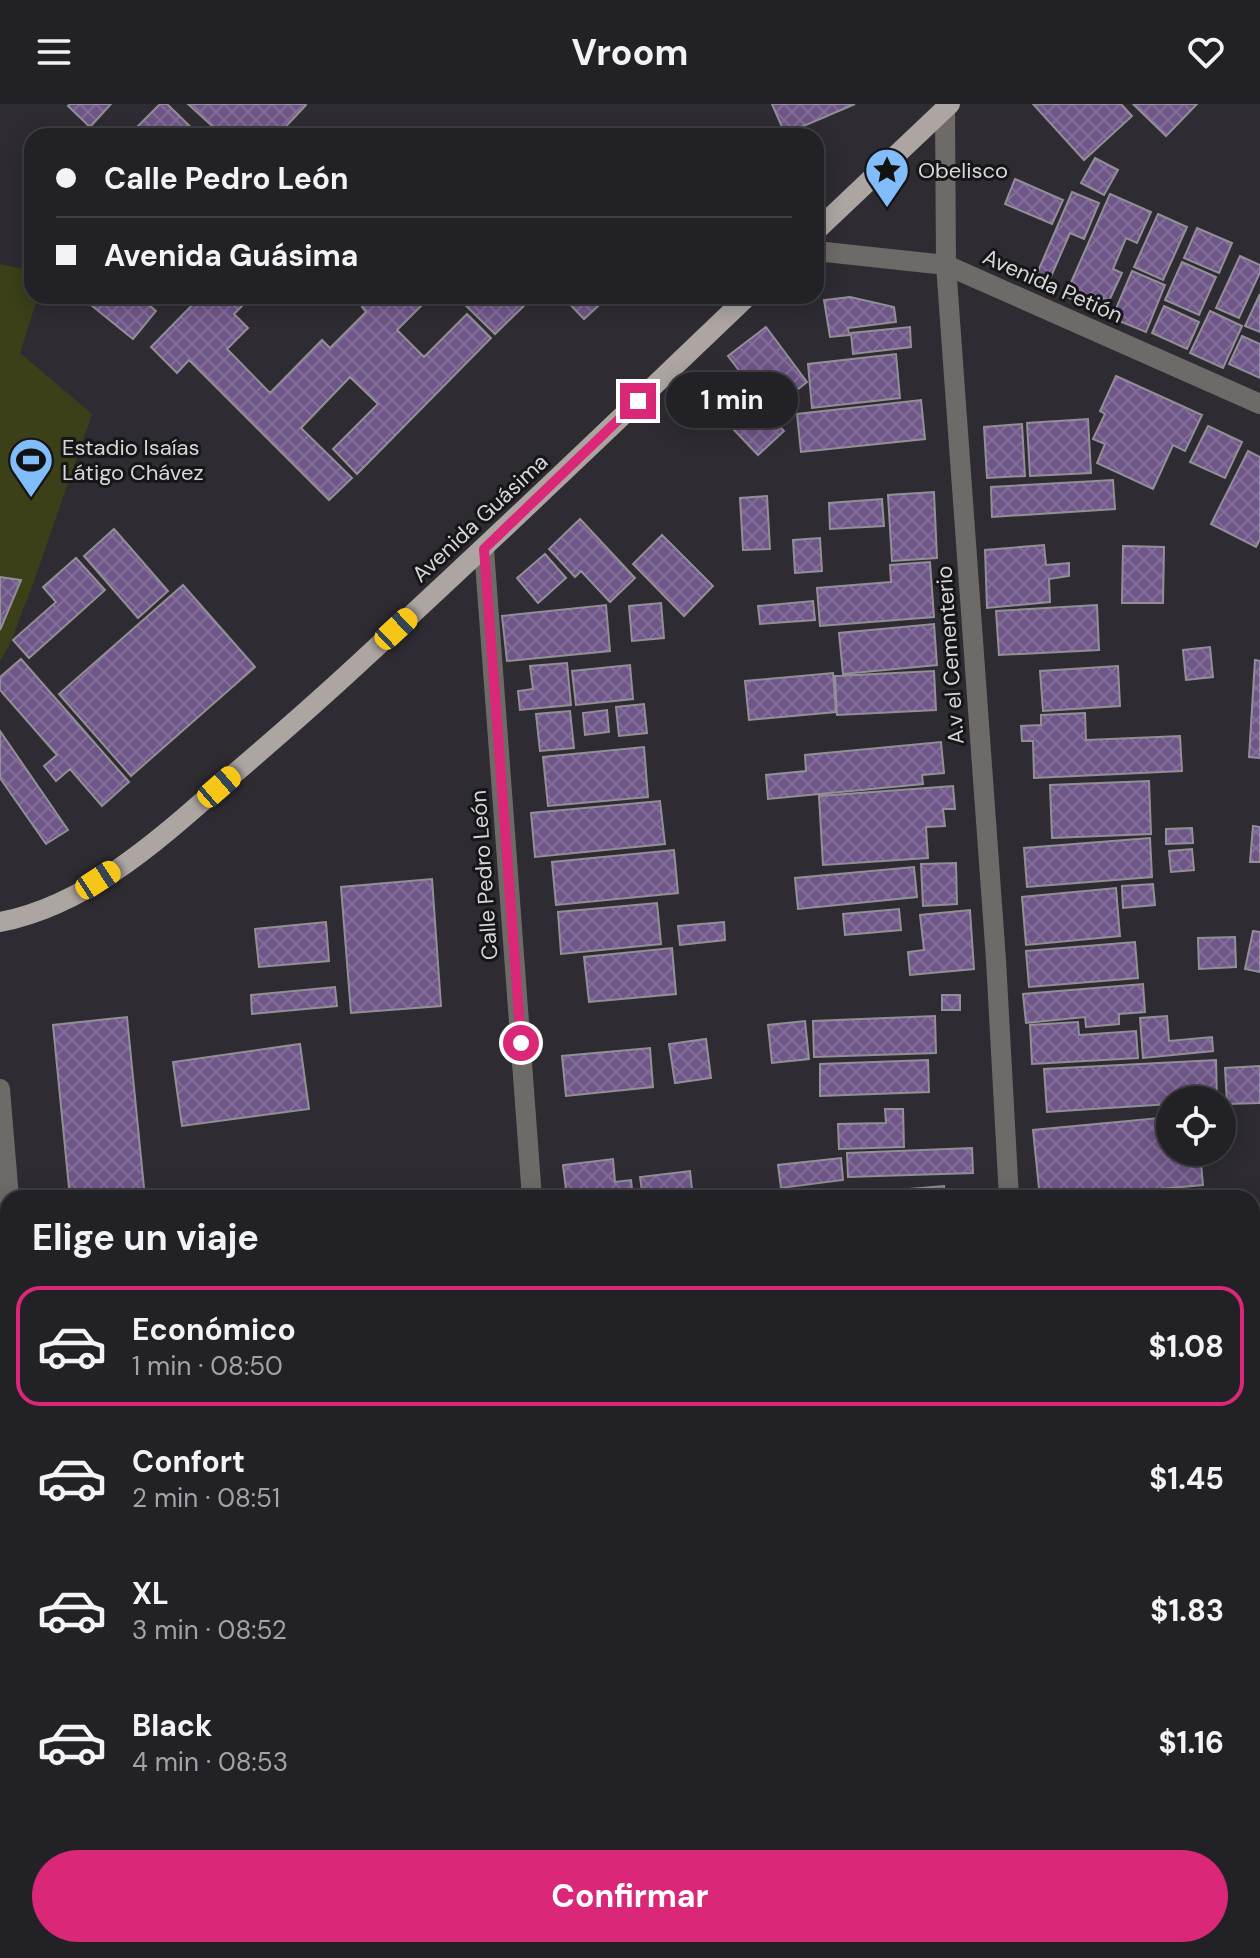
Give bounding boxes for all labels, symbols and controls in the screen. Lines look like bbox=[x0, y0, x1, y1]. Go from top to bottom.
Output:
text: Vroom bbox=[572, 29, 688, 76]
icon: menu bbox=[32, 30, 76, 74]
icon: heart bbox=[1184, 30, 1228, 74]
place icon: Obelisco bbox=[863, 146, 911, 209]
place label: Obelisco bbox=[918, 156, 1008, 185]
text: Calle Pedro León bbox=[104, 159, 349, 198]
text: Avenida Guásima bbox=[104, 236, 358, 275]
street label: Avenida Petión bbox=[978, 242, 1128, 330]
callout: 1 min bbox=[666, 373, 798, 429]
route end bbox=[620, 383, 656, 419]
text: 1 min bbox=[700, 383, 764, 417]
place label: Estadio Isaías Látigo Chávez bbox=[62, 433, 203, 487]
sports icon: Estadio Isaías Látigo Chávez bbox=[7, 436, 55, 499]
street label: Avenida Guásima bbox=[406, 447, 554, 589]
street label: A.v el Cementerio bbox=[929, 565, 971, 745]
car bbox=[370, 604, 422, 654]
car bbox=[193, 762, 245, 812]
street label: Calle Pedro León bbox=[464, 789, 504, 961]
car bbox=[71, 857, 125, 903]
route start bbox=[503, 1025, 539, 1061]
map controls bbox=[1156, 1086, 1236, 1166]
button: locate bbox=[1156, 1086, 1236, 1166]
text: Elige un viaje bbox=[32, 1214, 259, 1261]
icon: car bbox=[36, 1310, 108, 1382]
text: Económico bbox=[132, 1310, 296, 1349]
text: $1.08 bbox=[1148, 1327, 1224, 1366]
text: 1 min · 08:50 bbox=[132, 1349, 283, 1383]
icon: car bbox=[36, 1442, 108, 1514]
text: Confort bbox=[132, 1442, 245, 1481]
text: $1.45 bbox=[1149, 1459, 1224, 1498]
text: 2 min · 08:51 bbox=[132, 1481, 280, 1515]
icon: car bbox=[36, 1574, 108, 1646]
text: XL bbox=[132, 1574, 169, 1613]
text: $1.83 bbox=[1150, 1591, 1224, 1630]
text: 3 min · 08:52 bbox=[132, 1613, 287, 1647]
icon: car bbox=[36, 1706, 108, 1778]
text: Black bbox=[132, 1706, 212, 1745]
text: $1.16 bbox=[1158, 1723, 1224, 1762]
text: 4 min · 08:53 bbox=[132, 1745, 288, 1779]
button: Confirmar bbox=[32, 1850, 1228, 1942]

